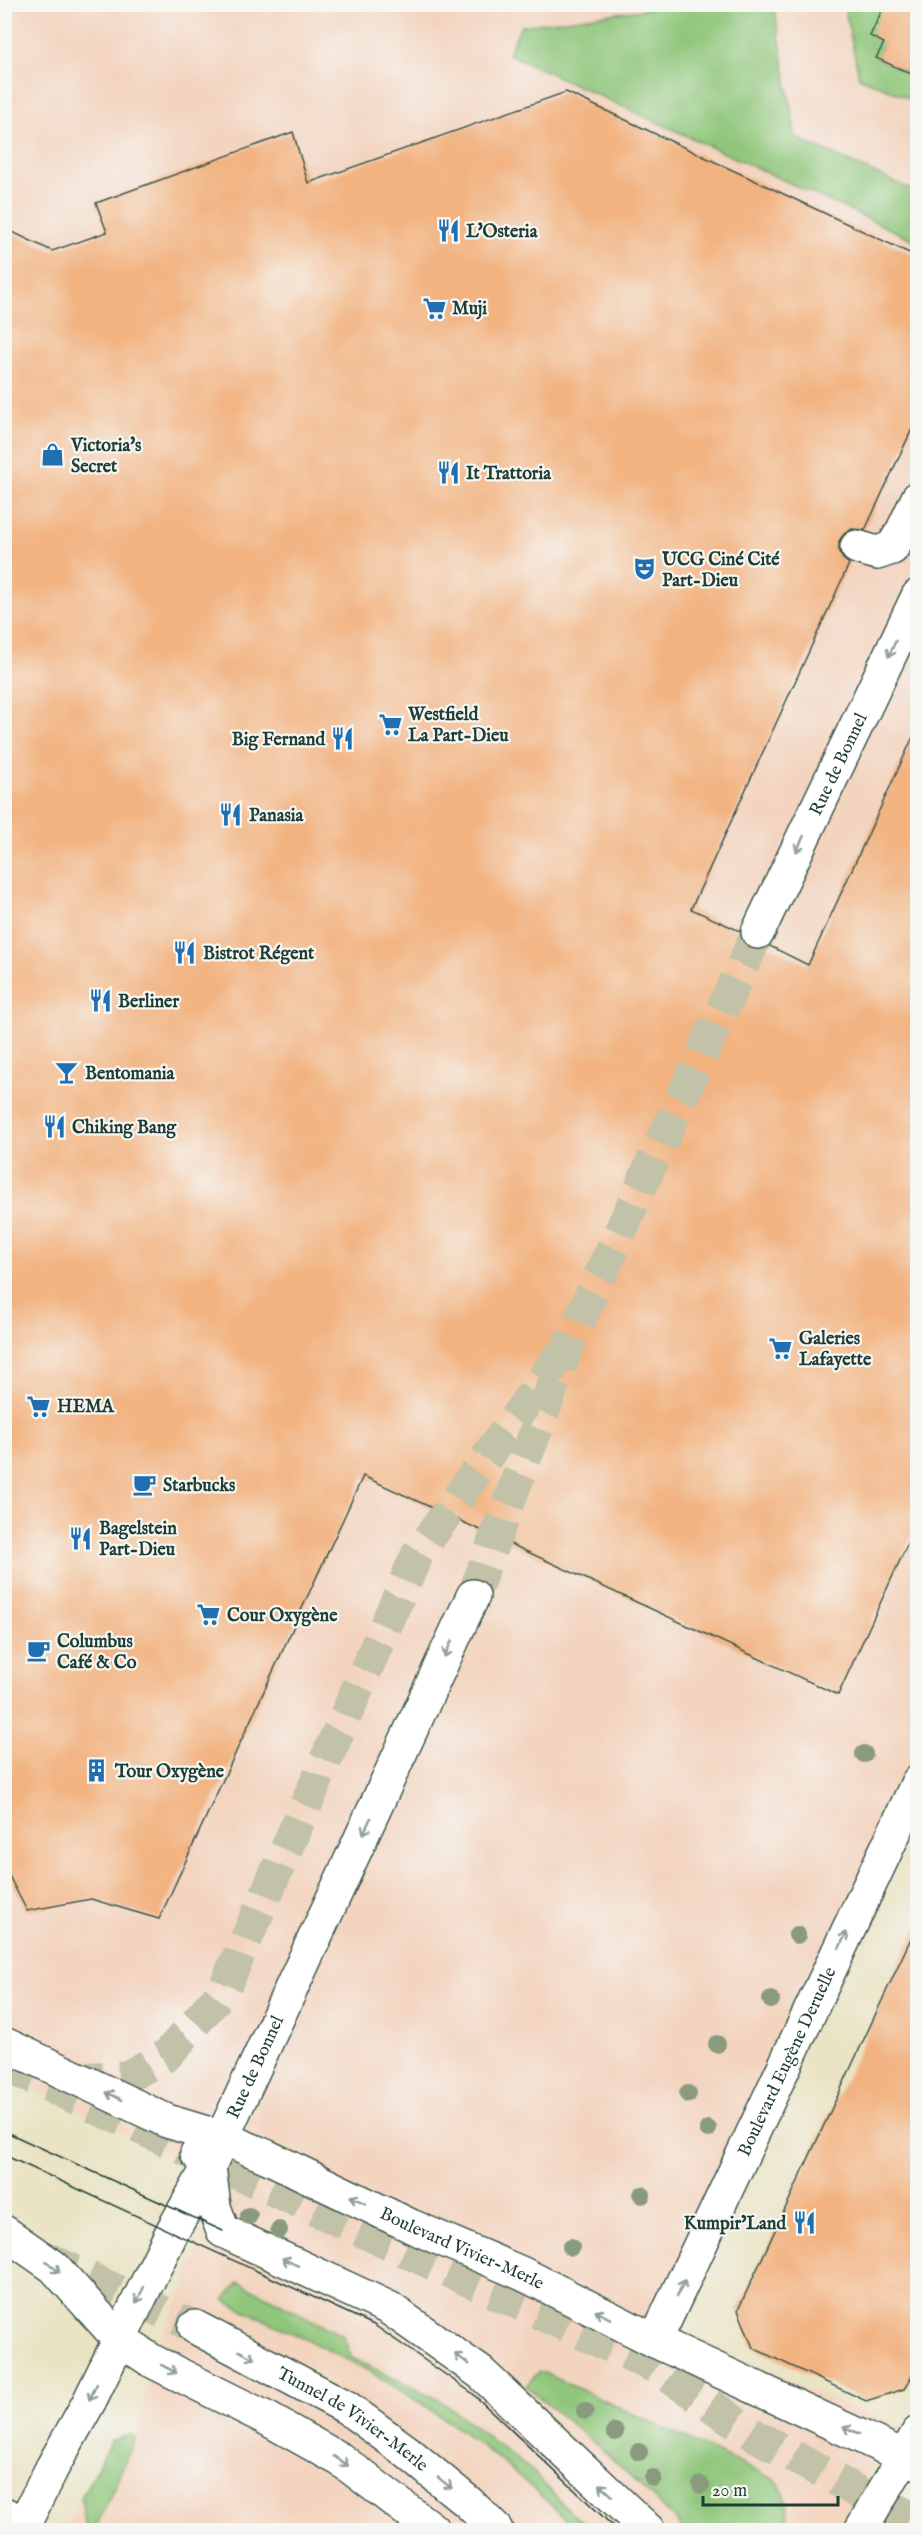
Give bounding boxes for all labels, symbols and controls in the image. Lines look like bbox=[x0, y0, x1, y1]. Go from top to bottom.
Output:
restaurant icon: L'Osteria bbox=[435, 218, 461, 244]
place label: L'Osteria bbox=[466, 221, 539, 244]
supermarket icon: Muji bbox=[421, 295, 447, 321]
place label: Muji bbox=[452, 298, 487, 321]
place label: Victoria's Secret bbox=[70, 435, 142, 479]
shop icon: Victoria's Secret bbox=[40, 442, 66, 468]
restaurant icon: It Trattoria bbox=[435, 460, 461, 486]
place label: It Trattoria bbox=[466, 463, 552, 486]
place label: UCG Ciné Cité Part-Dieu bbox=[661, 549, 780, 593]
theatre icon: UCG Ciné Cité Part-Dieu bbox=[631, 556, 657, 582]
one-way arrow bbox=[886, 639, 898, 657]
place label: Westfield La Part-Dieu bbox=[407, 704, 509, 748]
street label: Rue de Bonnel bbox=[805, 710, 874, 820]
supermarket icon: Westfield La Part-Dieu bbox=[377, 711, 403, 737]
restaurant icon: Big Fernand bbox=[330, 726, 356, 752]
place label: Big Fernand bbox=[232, 729, 325, 752]
restaurant icon: Panasia bbox=[218, 802, 244, 828]
place label: Panasia bbox=[249, 805, 305, 828]
one-way arrow bbox=[793, 834, 805, 852]
restaurant icon: Bistrot Régent bbox=[172, 940, 198, 966]
place label: Bistrot Régent bbox=[203, 943, 315, 966]
restaurant icon: Berliner bbox=[87, 988, 113, 1014]
place label: Berliner bbox=[118, 991, 179, 1014]
bar icon: Bentomania bbox=[54, 1060, 80, 1086]
place label: Bentomania bbox=[85, 1063, 176, 1086]
restaurant icon: Chiking Bang bbox=[41, 1114, 67, 1140]
place label: Chiking Bang bbox=[72, 1117, 177, 1140]
place label: Galeries Lafayette bbox=[799, 1328, 872, 1372]
supermarket icon: Galeries Lafayette bbox=[768, 1335, 794, 1361]
supermarket icon: HEMA bbox=[26, 1393, 52, 1419]
place label: HEMA bbox=[57, 1396, 115, 1419]
cafe icon: Starbucks bbox=[132, 1472, 158, 1498]
place label: Starbucks bbox=[163, 1475, 236, 1498]
place label: Bagelstein Part-Dieu bbox=[99, 1518, 177, 1562]
restaurant icon: Bagelstein Part-Dieu bbox=[68, 1525, 94, 1551]
supermarket icon: Cour Oxygène bbox=[196, 1602, 222, 1628]
place label: Cour Oxygène bbox=[227, 1605, 338, 1628]
place label: Columbus Café & Co bbox=[57, 1631, 137, 1675]
cafe icon: Columbus Café & Co bbox=[26, 1638, 52, 1664]
one-way arrow bbox=[442, 1640, 454, 1658]
building icon: Tour Oxygène bbox=[84, 1758, 110, 1784]
place label: Tour Oxygène bbox=[114, 1761, 225, 1784]
one-way arrow bbox=[360, 1817, 372, 1835]
one-way arrow bbox=[838, 1932, 850, 1950]
street label: Boulevard Eugène Deruelle bbox=[734, 1964, 842, 2160]
street label: Rue de Bonnel bbox=[222, 2012, 290, 2123]
one-way arrow bbox=[105, 2089, 123, 2101]
one-way arrow bbox=[350, 2194, 368, 2206]
street label: Boulevard Vivier-Merle bbox=[376, 2203, 547, 2296]
restaurant icon: Kumpir’Land bbox=[791, 2210, 817, 2236]
place label: Kumpir’Land bbox=[684, 2213, 786, 2236]
one-way arrow bbox=[281, 2255, 299, 2267]
one-way arrow bbox=[45, 2260, 60, 2274]
one-way arrow bbox=[675, 2280, 687, 2298]
one-way arrow bbox=[134, 2286, 146, 2304]
one-way arrow bbox=[594, 2308, 612, 2320]
one-way arrow bbox=[238, 2349, 256, 2361]
one-way arrow bbox=[454, 2353, 470, 2365]
one-way arrow bbox=[160, 2363, 177, 2375]
street label: Tunnel de Vivier-Merle bbox=[273, 2363, 432, 2477]
one-way arrow bbox=[87, 2382, 99, 2400]
one-way arrow bbox=[843, 2424, 861, 2436]
one-way arrow bbox=[332, 2455, 349, 2467]
scale bar bbox=[703, 2469, 838, 2507]
one-way arrow bbox=[437, 2476, 452, 2490]
text: 20 m bbox=[712, 2480, 747, 2503]
one-way arrow bbox=[598, 2483, 613, 2498]

